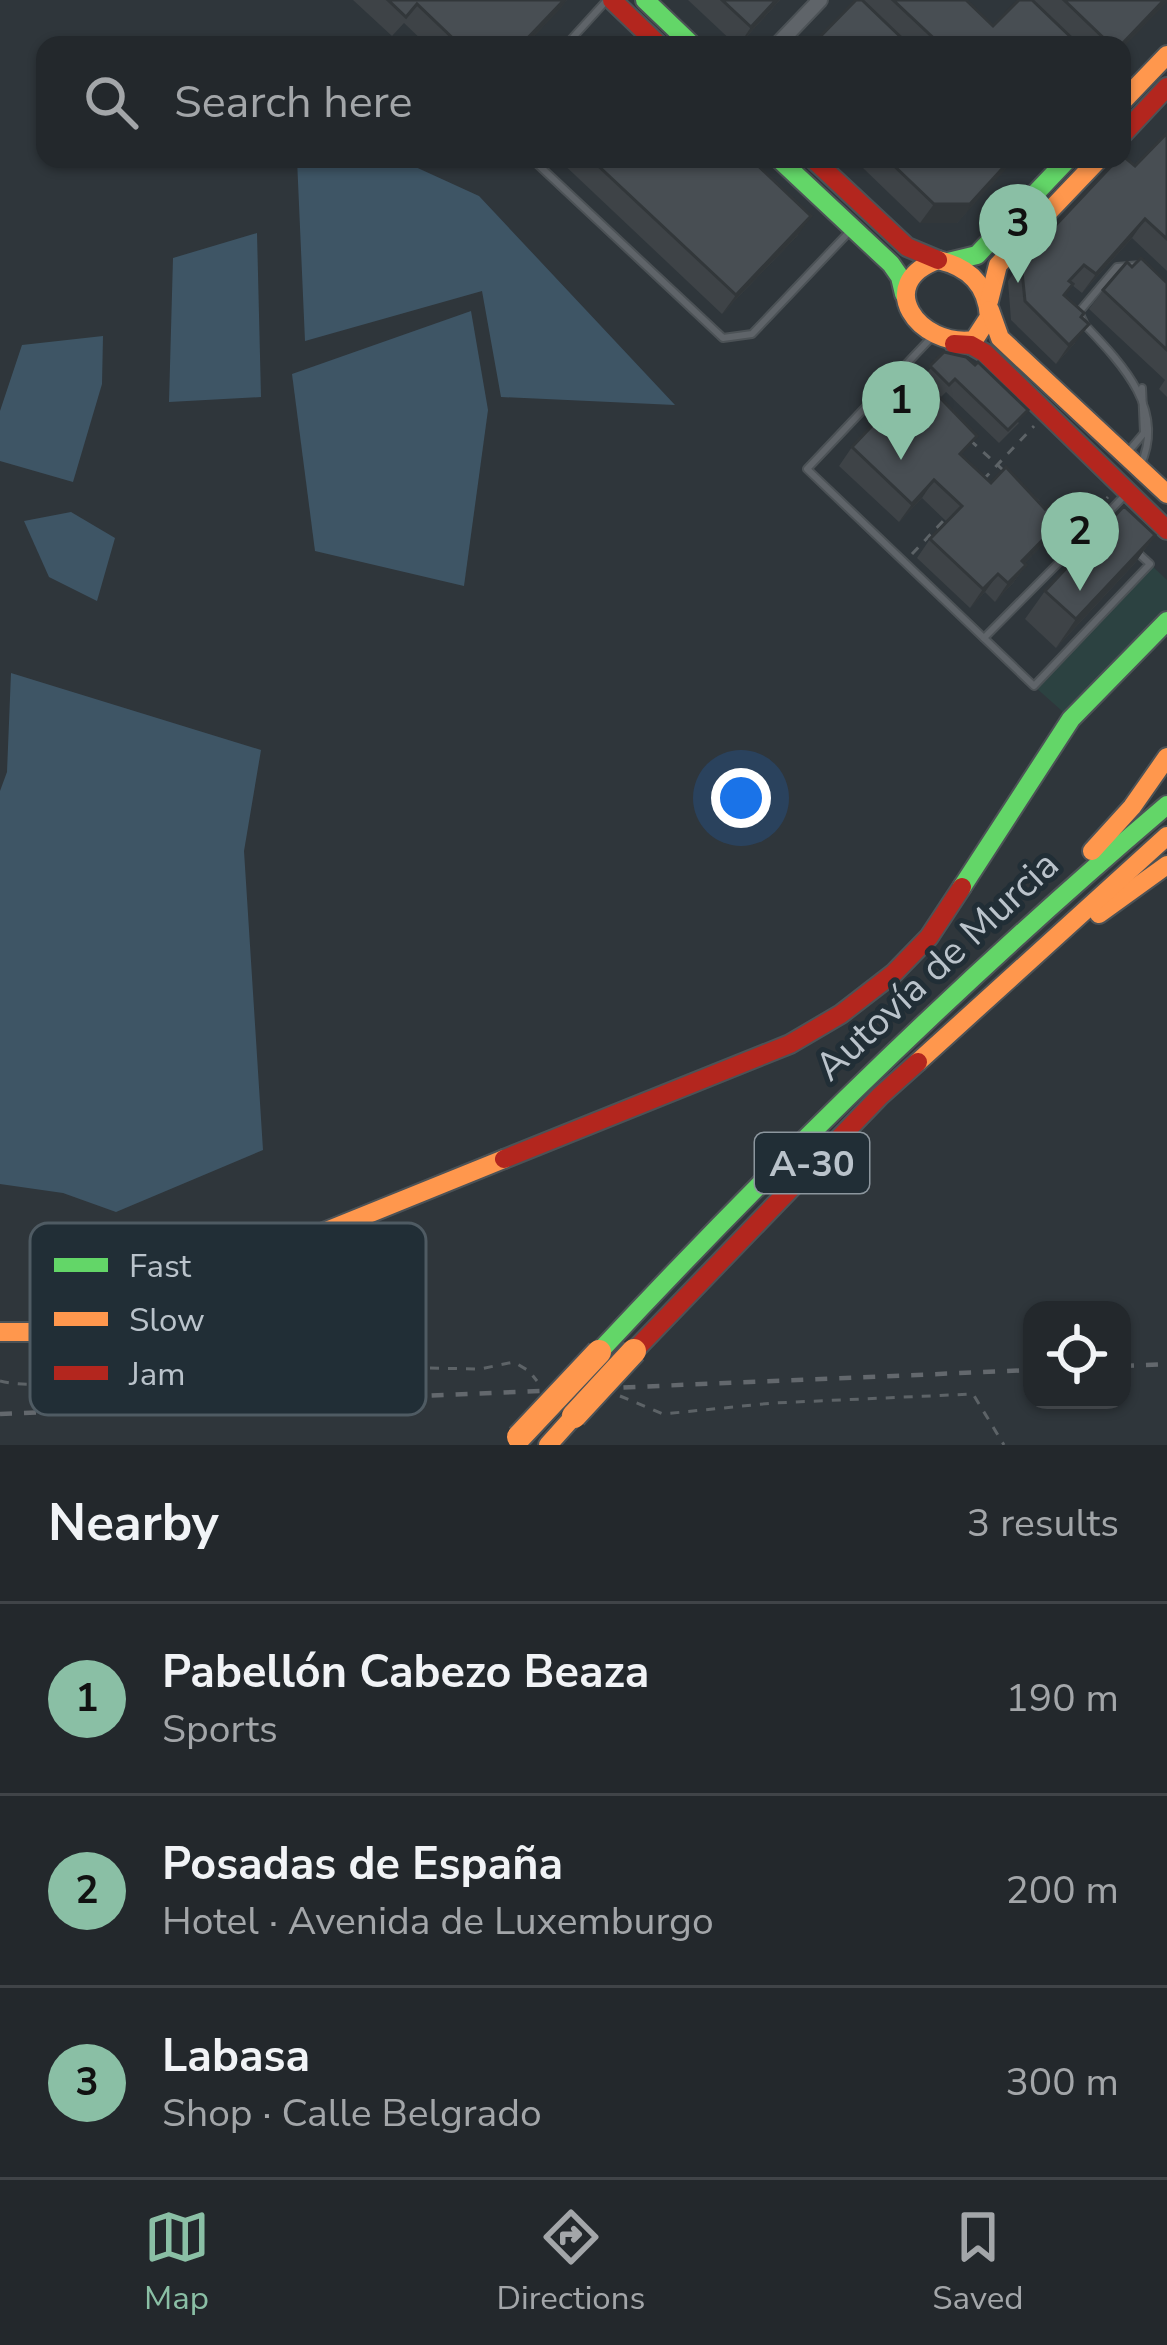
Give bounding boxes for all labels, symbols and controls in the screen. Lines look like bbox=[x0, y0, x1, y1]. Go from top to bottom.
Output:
search box bbox=[36, 36, 1131, 168]
icon: search bbox=[78, 69, 144, 135]
text: Search here bbox=[174, 72, 413, 133]
pin: 3 bbox=[979, 184, 1057, 283]
pin: 1 bbox=[862, 361, 940, 460]
pin: 2 bbox=[1041, 492, 1119, 591]
your location bbox=[711, 768, 771, 828]
street label: Autovía de Murcia bbox=[804, 839, 1070, 1093]
road number: A-30 bbox=[755, 1133, 869, 1193]
legend bbox=[30, 1223, 426, 1415]
text: Fast bbox=[129, 1244, 192, 1289]
text: Slow bbox=[129, 1298, 205, 1343]
map controls bbox=[1023, 1301, 1131, 1409]
button: locate bbox=[1023, 1301, 1131, 1409]
text: Jam bbox=[128, 1352, 185, 1397]
text: Nearby bbox=[48, 1488, 219, 1558]
text: 3 results bbox=[967, 1497, 1119, 1550]
text: Pabellón Cabezo Beaza bbox=[162, 1642, 649, 1703]
text: 1 bbox=[75, 1672, 99, 1725]
text: 190 m bbox=[1005, 1672, 1119, 1725]
text: Sports bbox=[162, 1703, 278, 1756]
text: Posadas de España bbox=[162, 1834, 563, 1895]
text: 2 bbox=[75, 1864, 99, 1917]
text: 200 m bbox=[1005, 1864, 1119, 1917]
text: Hotel · Avenida de Luxemburgo bbox=[162, 1895, 714, 1948]
text: Labasa bbox=[162, 2026, 310, 2087]
text: 3 bbox=[75, 2056, 99, 2109]
text: 300 m bbox=[1005, 2056, 1119, 2109]
text: Shop · Calle Belgrado bbox=[162, 2087, 542, 2140]
tab: Map bbox=[144, 2204, 210, 2321]
tab: Directions bbox=[497, 2204, 645, 2321]
tab: Saved bbox=[932, 2204, 1023, 2321]

